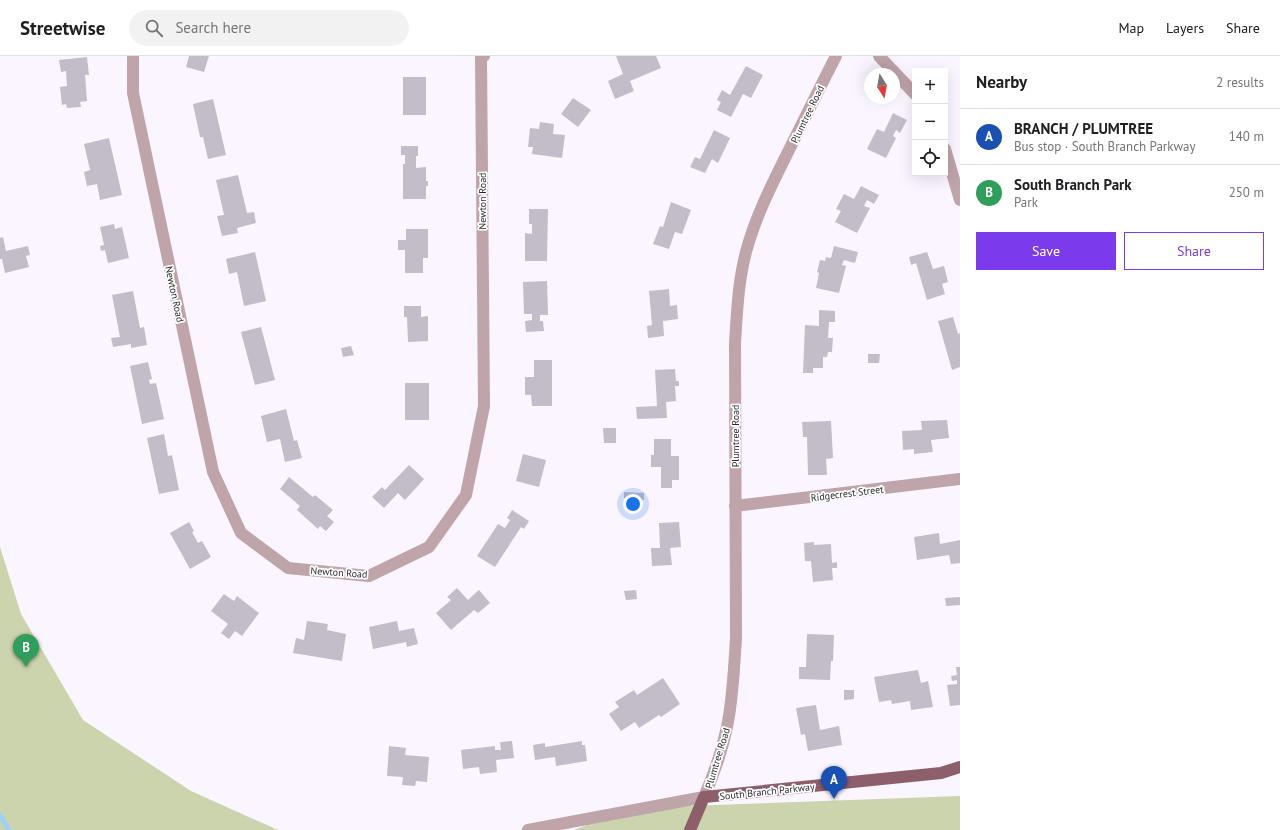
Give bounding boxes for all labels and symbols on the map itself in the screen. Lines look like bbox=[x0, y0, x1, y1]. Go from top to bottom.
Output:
north arrow bbox=[864, 68, 900, 104]
street label: Plumtree Road bbox=[788, 83, 827, 145]
street label: Newton Road bbox=[476, 173, 489, 230]
street label: Newton Road bbox=[162, 265, 187, 323]
street label: Plumtree Road bbox=[729, 405, 742, 467]
street label: Ridgecrest Street bbox=[810, 483, 885, 504]
your location bbox=[623, 494, 643, 514]
street label: Newton Road bbox=[310, 564, 368, 581]
pin: B bbox=[13, 634, 39, 667]
street label: Plumtree Road bbox=[702, 726, 733, 790]
pin: A bbox=[821, 766, 847, 799]
street label: South Branch Parkway bbox=[719, 780, 815, 803]

